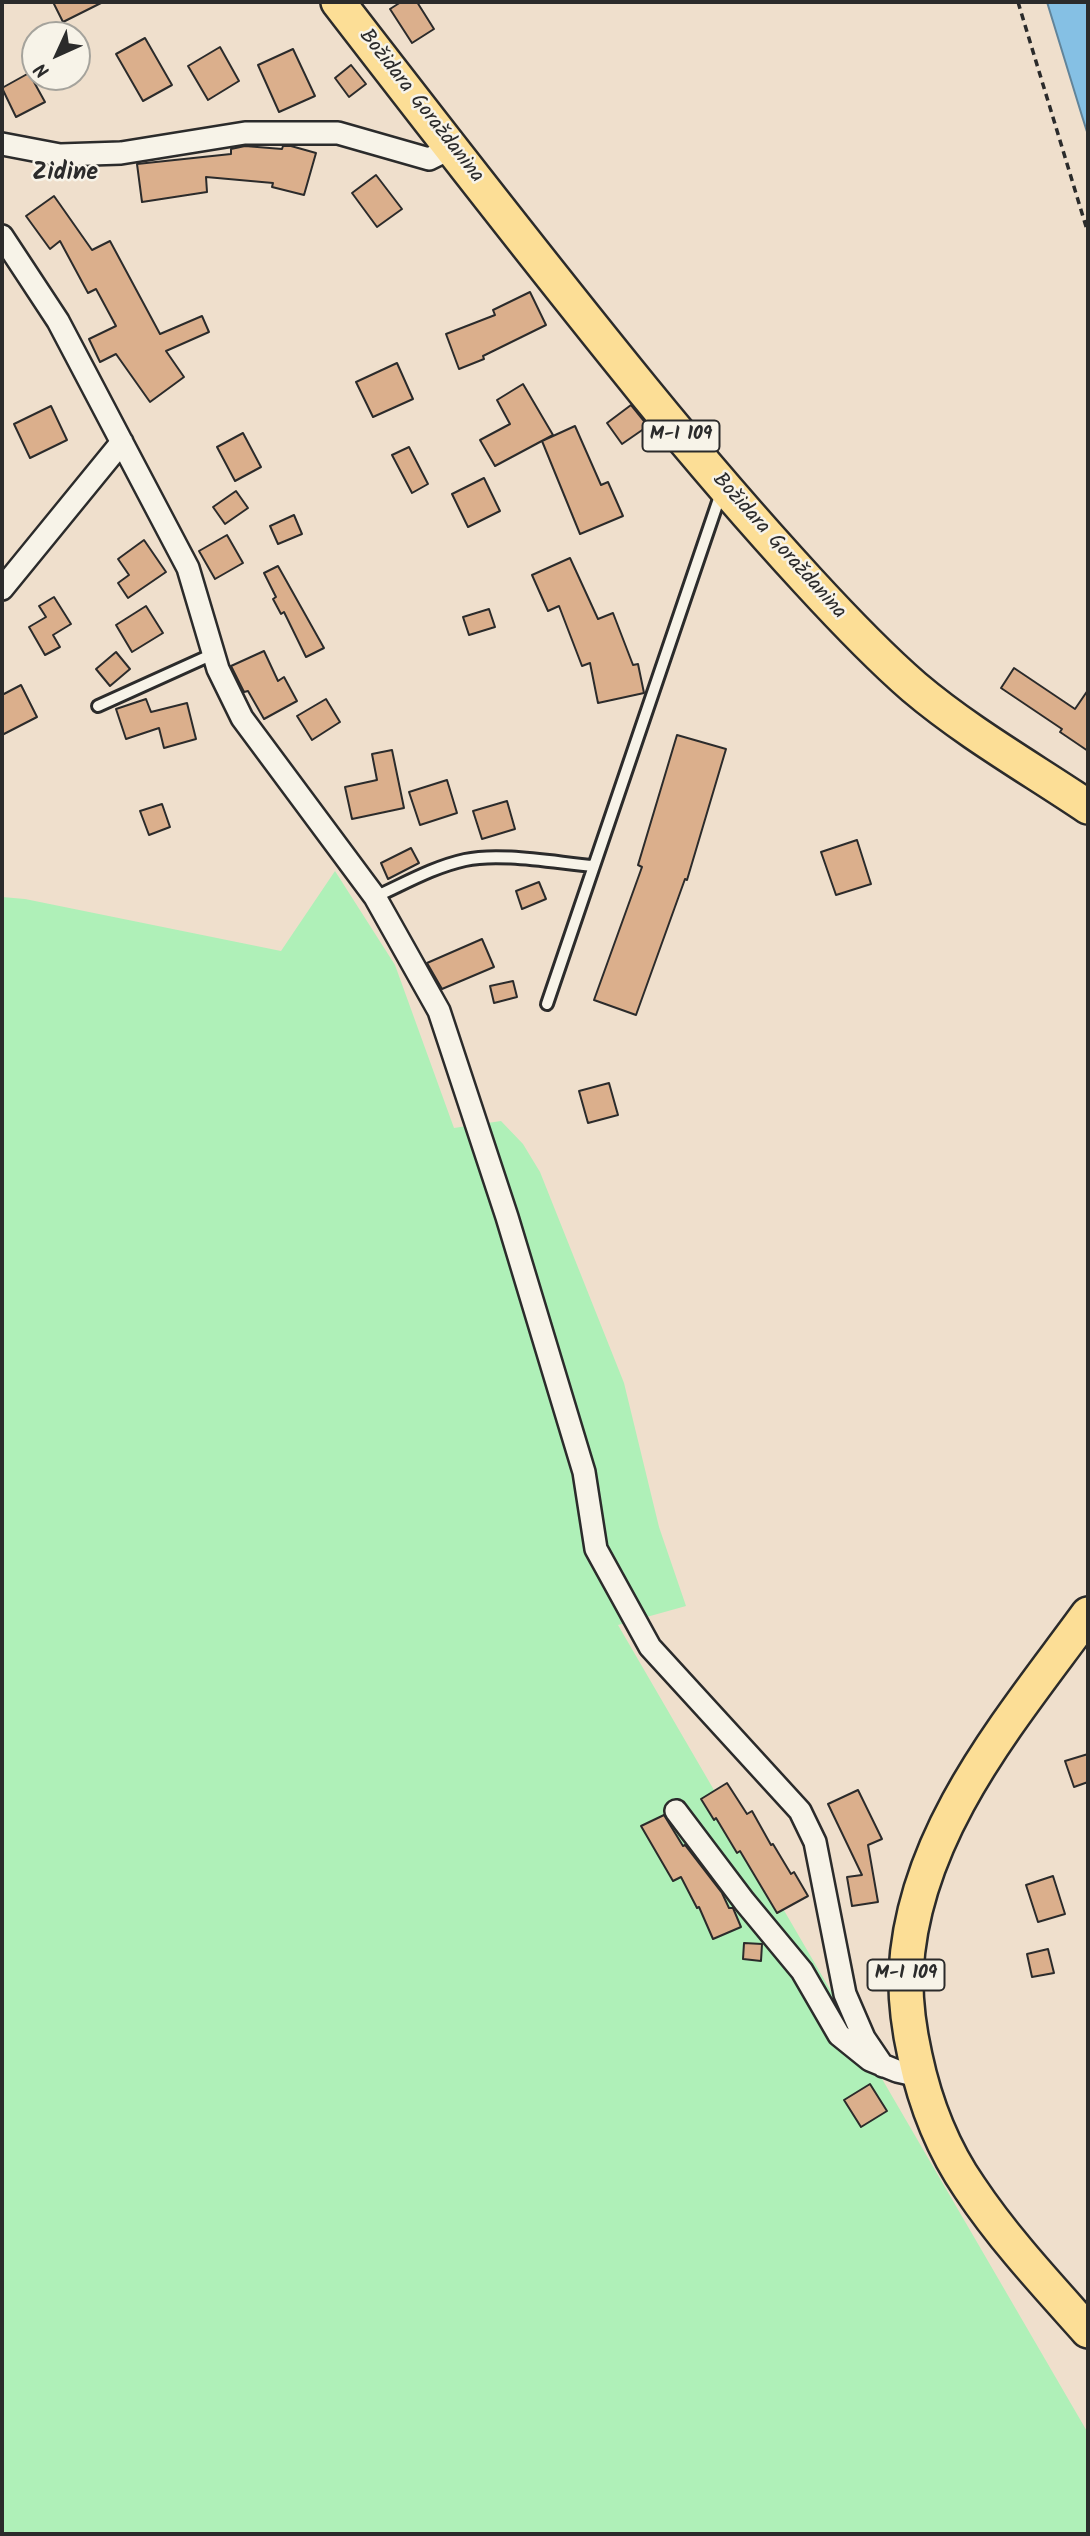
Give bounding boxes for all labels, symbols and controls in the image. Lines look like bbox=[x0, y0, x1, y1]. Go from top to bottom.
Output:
north arrow bbox=[21, 21, 91, 91]
street label: Božidara Goraždanina bbox=[352, 25, 488, 189]
text: N bbox=[28, 55, 57, 84]
district label: Zidine bbox=[32, 161, 98, 189]
road number: M-I 109 bbox=[642, 420, 720, 452]
street label: Božidara Goraždanina bbox=[706, 469, 850, 625]
road number: M-I 109 bbox=[867, 1960, 944, 1991]

